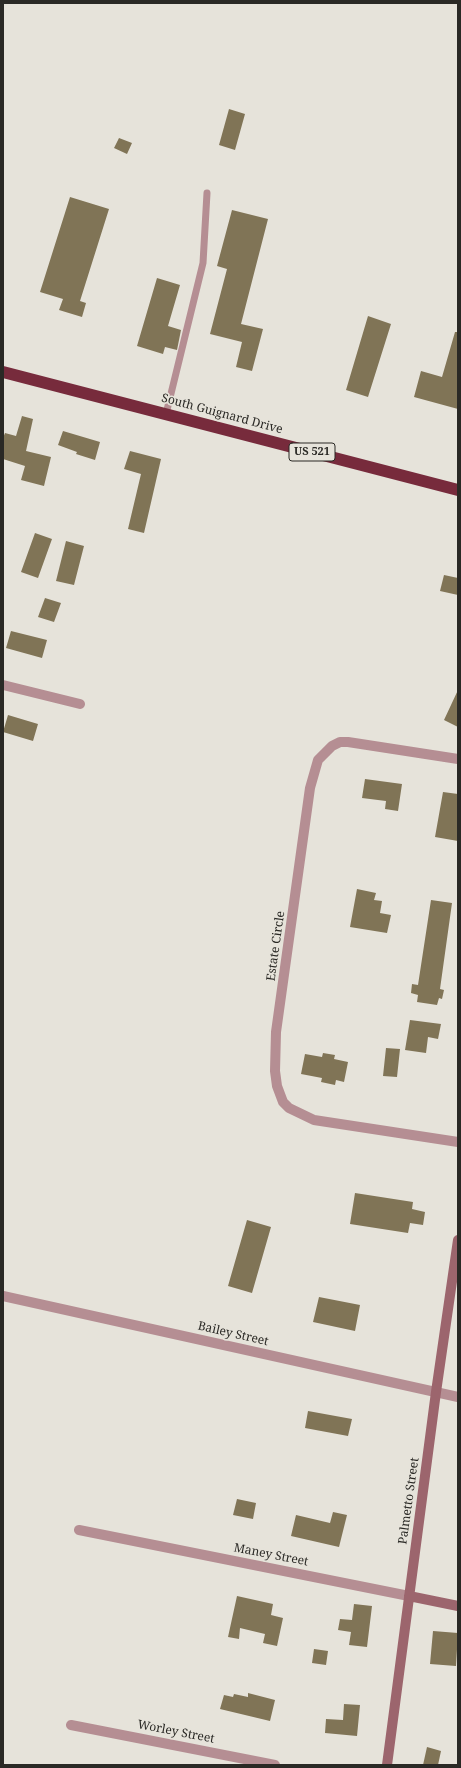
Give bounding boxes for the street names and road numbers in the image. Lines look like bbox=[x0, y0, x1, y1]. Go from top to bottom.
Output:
street label: South Guignard Drive bbox=[160, 391, 284, 437]
road number: US 521 bbox=[289, 443, 335, 461]
street label: Estate Circle bbox=[264, 910, 288, 982]
street label: Bailey Street bbox=[196, 1319, 270, 1349]
street label: Palmetto Street bbox=[396, 1457, 422, 1545]
street label: Maney Street bbox=[233, 1541, 309, 1569]
street label: Worley Street bbox=[136, 1717, 216, 1747]

